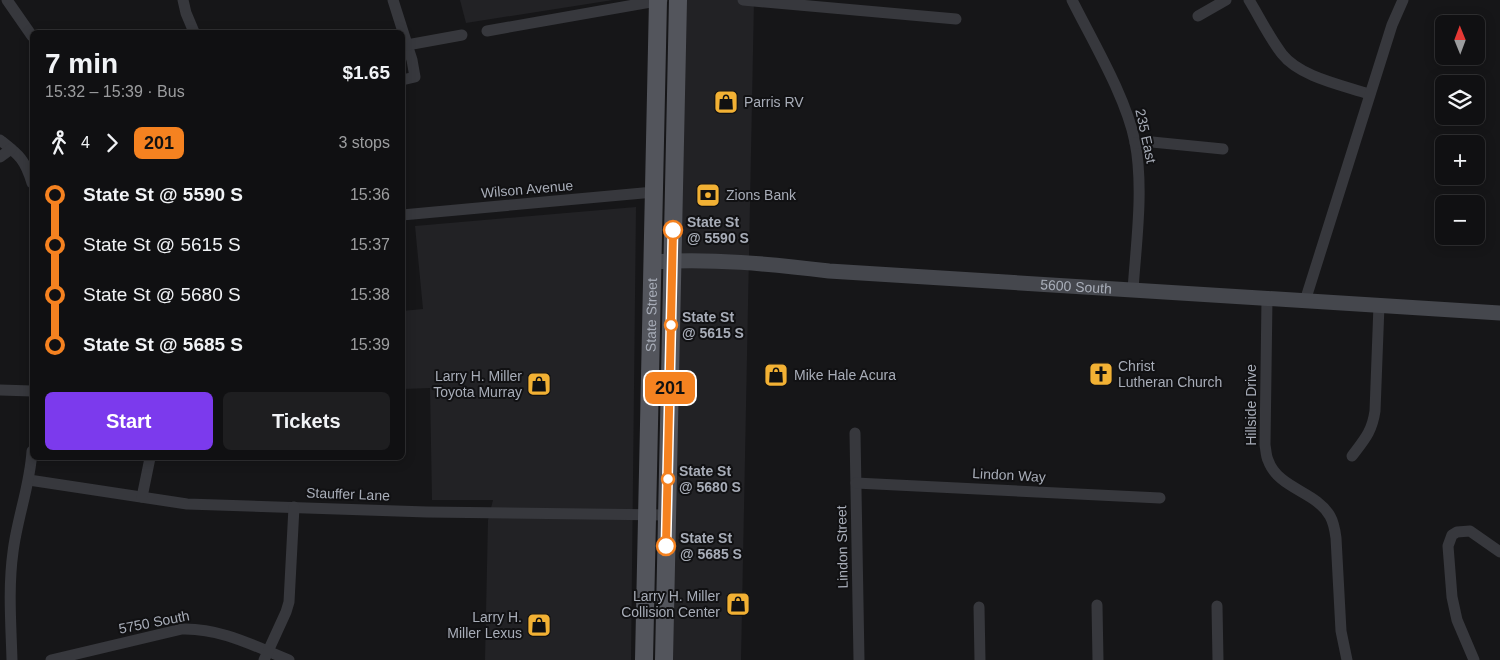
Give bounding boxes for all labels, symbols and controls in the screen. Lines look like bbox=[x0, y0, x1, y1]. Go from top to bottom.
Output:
north arrow bbox=[1435, 15, 1485, 65]
map controls bbox=[1435, 15, 1485, 245]
text: 7 min bbox=[45, 48, 118, 79]
text: $1.65 bbox=[342, 62, 390, 83]
button: layers bbox=[1435, 75, 1485, 125]
text: 15:32 – 15:39 · Bus bbox=[45, 83, 185, 100]
shop icon: Parris RV bbox=[713, 89, 739, 115]
place label: Parris RV bbox=[744, 94, 804, 110]
street label: 235 East bbox=[1132, 107, 1160, 165]
icon: walk bbox=[45, 129, 73, 157]
icon: forward bbox=[98, 129, 126, 157]
text: 201 bbox=[144, 133, 174, 153]
text: 4 bbox=[81, 134, 90, 151]
text: 3 stops bbox=[338, 134, 390, 151]
button: + bbox=[1435, 135, 1485, 185]
street label: Wilson Avenue bbox=[480, 177, 574, 201]
bank icon: Zions Bank bbox=[695, 182, 721, 208]
text: State St @ 5590 S bbox=[83, 184, 243, 205]
text: 15:36 bbox=[350, 186, 390, 203]
place label: Zions Bank bbox=[726, 187, 797, 203]
button: − bbox=[1435, 195, 1485, 245]
place label: State St @ 5590 S bbox=[687, 214, 749, 246]
marker: State St @ 5590 S bbox=[663, 220, 683, 240]
text: State St @ 5615 S bbox=[83, 234, 241, 255]
text: 15:37 bbox=[350, 236, 390, 253]
street label: 5600 South bbox=[1040, 276, 1112, 297]
street label: State Street bbox=[643, 278, 660, 352]
text: State St @ 5680 S bbox=[83, 284, 241, 305]
text: 15:38 bbox=[350, 286, 390, 303]
place label: State St @ 5615 S bbox=[682, 309, 744, 341]
marker: State St @ 5615 S bbox=[664, 318, 678, 332]
text: State St @ 5685 S bbox=[83, 334, 243, 355]
text: 15:39 bbox=[350, 336, 390, 353]
place label: Christ Lutheran Church bbox=[1118, 358, 1222, 390]
church icon: Christ Lutheran Church bbox=[1088, 361, 1114, 387]
shop icon: Mike Hale Acura bbox=[763, 362, 789, 388]
street label: Hillside Drive bbox=[1243, 364, 1259, 446]
place label: Mike Hale Acura bbox=[794, 367, 896, 383]
place label: Larry H. Miller Toyota Murray bbox=[433, 368, 522, 400]
shop icon: Larry H. Miller Toyota Murray bbox=[526, 371, 552, 397]
line badge: 201 bbox=[641, 372, 699, 404]
text: 201 bbox=[655, 378, 685, 398]
button: Start bbox=[45, 392, 213, 450]
button: Tickets bbox=[223, 392, 390, 450]
place label: State St @ 5680 S bbox=[679, 463, 741, 495]
street label: Lindon Way bbox=[972, 465, 1046, 485]
marker: State St @ 5680 S bbox=[661, 472, 675, 486]
street label: Stauffer Lane bbox=[306, 485, 390, 503]
street label: Lindon Street bbox=[833, 505, 851, 589]
place label: State St @ 5685 S bbox=[680, 530, 742, 562]
marker: State St @ 5685 S bbox=[656, 536, 676, 556]
place label: Larry H. Miller Collision Center bbox=[621, 588, 720, 620]
shop icon: Larry H. Miller Collision Center bbox=[725, 591, 751, 617]
street label: 5750 South bbox=[117, 607, 191, 637]
place label: Larry H. Miller Lexus bbox=[447, 609, 522, 641]
shop icon: Larry H. Miller Lexus bbox=[526, 612, 552, 638]

